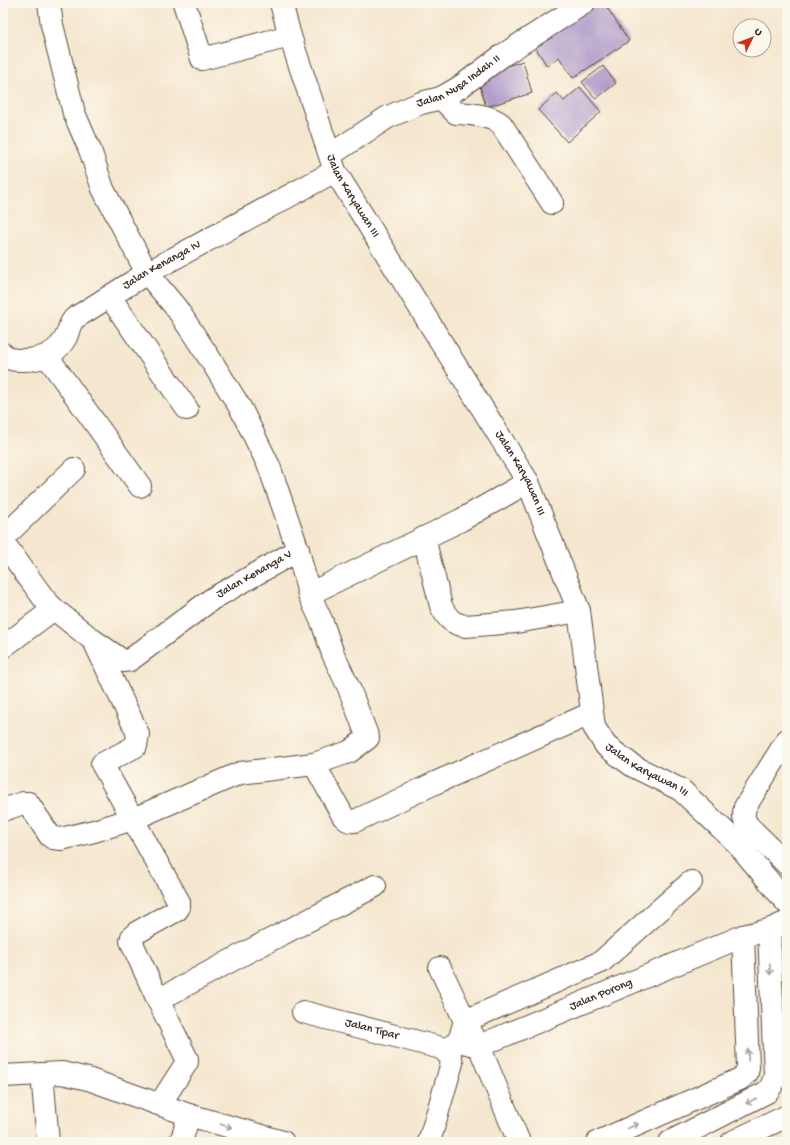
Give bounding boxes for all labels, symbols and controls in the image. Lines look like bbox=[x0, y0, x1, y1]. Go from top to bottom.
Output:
north arrow bbox=[732, 18, 772, 58]
text: U bbox=[751, 26, 765, 39]
street label: Jalan Nusa Indah II bbox=[415, 52, 504, 111]
street label: Jalan Karyawan III bbox=[323, 153, 382, 241]
street label: Jalan Kenanga IV bbox=[120, 238, 204, 293]
street label: Jalan Karyawan III bbox=[491, 428, 548, 518]
street label: Jalan Kenanga V bbox=[214, 548, 295, 602]
street label: Jalan Karyawan III bbox=[602, 741, 691, 800]
one-way arrow bbox=[767, 962, 774, 975]
street label: Jalan Porong bbox=[568, 976, 635, 1014]
street label: Jalan Tipar bbox=[343, 1016, 402, 1044]
one-way arrow bbox=[744, 1049, 751, 1062]
one-way arrow bbox=[745, 1097, 757, 1105]
one-way arrow bbox=[627, 1122, 639, 1129]
one-way arrow bbox=[220, 1123, 233, 1130]

